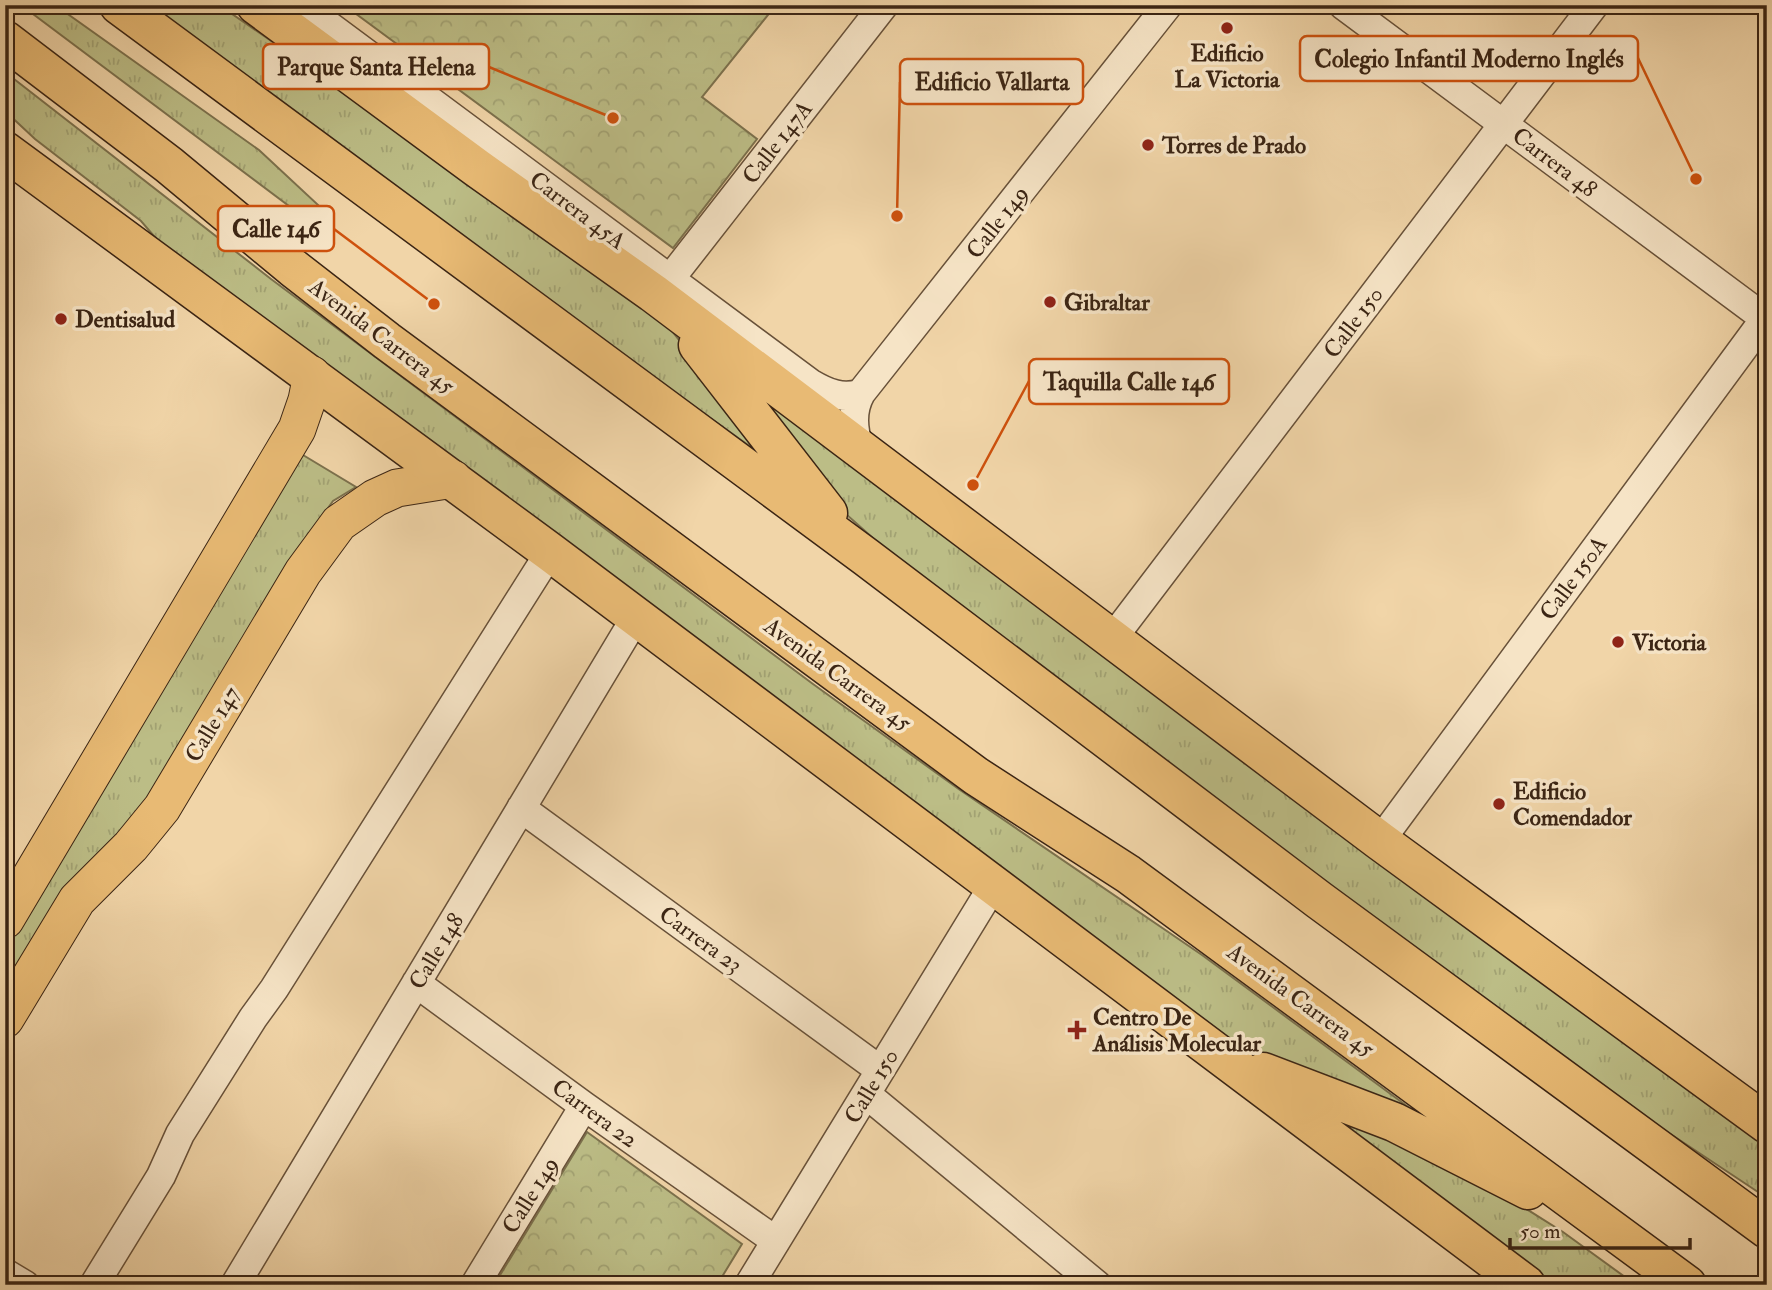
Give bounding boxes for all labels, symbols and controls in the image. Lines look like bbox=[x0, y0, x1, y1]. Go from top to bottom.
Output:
marker: Edificio La Victoria bbox=[1219, 20, 1235, 36]
callout: Colegio Infantil Moderno Inglés bbox=[1300, 36, 1638, 81]
place label: Edificio La Victoria bbox=[1174, 39, 1281, 94]
callout: Parque Santa Helena bbox=[263, 44, 489, 89]
text: Colegio Infantil Moderno Inglés bbox=[1314, 44, 1624, 75]
text: Parque Santa Helena bbox=[277, 52, 476, 83]
callout: Edificio Vallarta bbox=[900, 59, 1083, 104]
text: Edificio Vallarta bbox=[915, 67, 1071, 98]
street label: Calle 147A bbox=[736, 95, 819, 190]
street label: Carrera 48 bbox=[1506, 121, 1603, 204]
place label: Torres de Prado bbox=[1161, 131, 1306, 160]
marker: Torres de Prado bbox=[1140, 137, 1156, 153]
street label: Carrera 45A bbox=[524, 165, 632, 256]
street label: Calle 149 bbox=[960, 180, 1035, 265]
callout: Calle 146 bbox=[218, 206, 334, 251]
text: Calle 146 bbox=[232, 214, 322, 245]
street label: Avenida Carrera 45 bbox=[302, 272, 460, 401]
street label: Calle 150 bbox=[1317, 281, 1390, 364]
place label: Gibraltar bbox=[1064, 288, 1150, 317]
marker: Gibraltar bbox=[1042, 294, 1058, 310]
place label: Dentisalud bbox=[75, 305, 176, 334]
marker: Dentisalud bbox=[53, 311, 69, 327]
callout: Taquilla Calle 146 bbox=[1029, 359, 1229, 404]
text: Taquilla Calle 146 bbox=[1042, 367, 1217, 398]
street label: Calle 150A bbox=[1533, 530, 1614, 626]
street label: Avenida Carrera 45 bbox=[758, 611, 917, 738]
place label: Victoria bbox=[1631, 628, 1708, 657]
marker: Victoria bbox=[1610, 634, 1626, 650]
street label: Calle 147 bbox=[179, 681, 246, 767]
place label: Edificio Comendador bbox=[1513, 777, 1632, 832]
marker: Edificio Comendador bbox=[1491, 796, 1507, 812]
street label: Carrera 23 bbox=[653, 899, 748, 979]
street label: Calle 148 bbox=[402, 908, 471, 995]
street label: Avenida Carrera 45 bbox=[1221, 937, 1380, 1064]
place label: Centro De Análisis Molecular bbox=[1092, 1003, 1261, 1058]
marker: Centro De Análisis Molecular bbox=[1067, 1020, 1087, 1040]
street label: Calle 150 bbox=[838, 1044, 905, 1129]
street label: Carrera 22 bbox=[546, 1073, 643, 1154]
street label: Calle 149 bbox=[496, 1152, 565, 1239]
scale bar bbox=[1510, 1206, 1690, 1250]
text: 50 m bbox=[1520, 1218, 1561, 1245]

